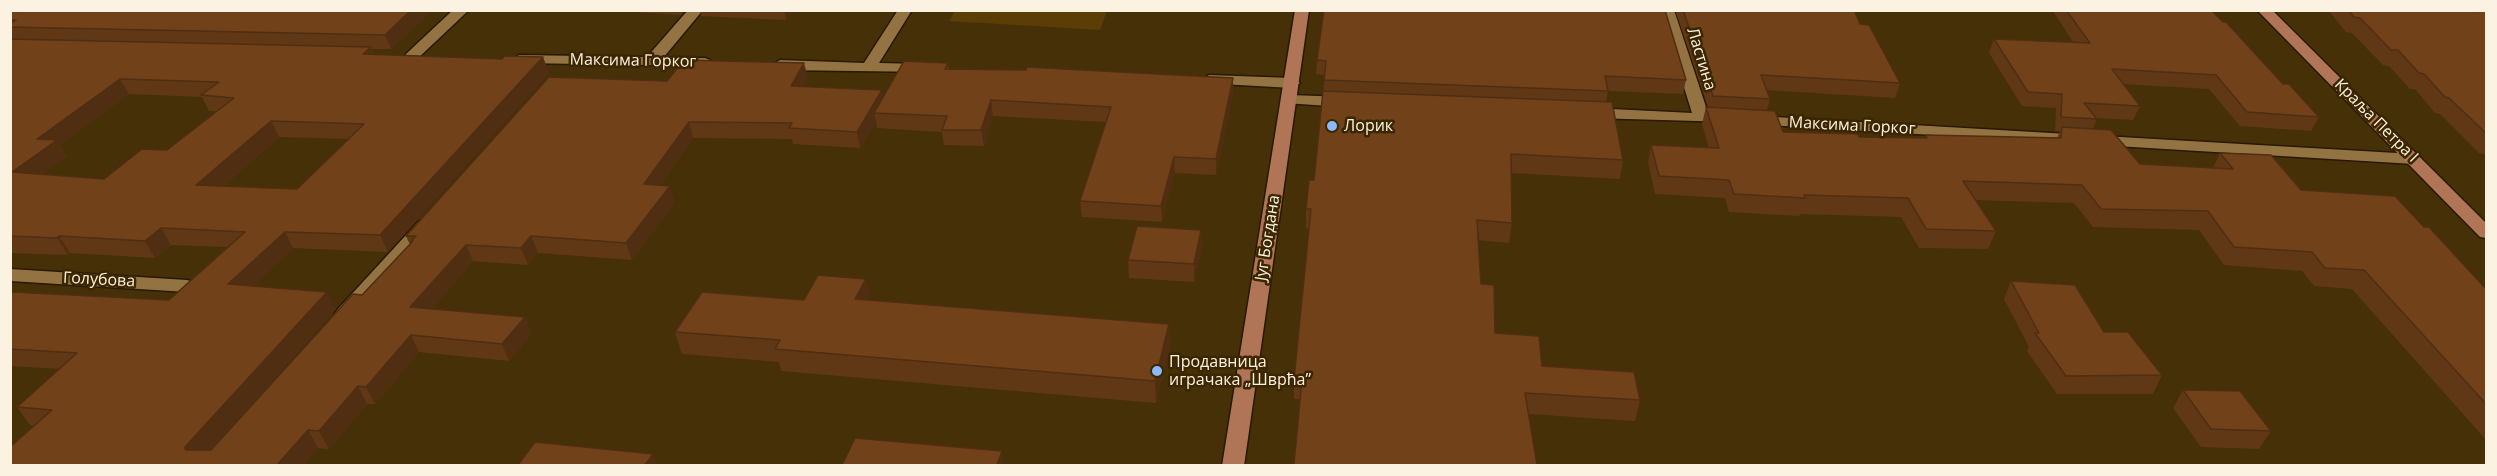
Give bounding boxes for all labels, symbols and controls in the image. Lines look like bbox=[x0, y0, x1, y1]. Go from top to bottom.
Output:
street label: Ластина bbox=[1682, 25, 1720, 93]
street label: Максима Горког bbox=[569, 50, 697, 72]
street label: Краља Петра I bbox=[2330, 75, 2422, 167]
street label: Максима Горког bbox=[1788, 113, 1916, 139]
place label: Лорик bbox=[1344, 116, 1393, 136]
marker: Лорик bbox=[1325, 119, 1339, 133]
street label: Југ Богдана bbox=[1252, 194, 1284, 282]
street label: Голубова bbox=[62, 269, 136, 291]
place label: Продавница играчака „Шврћа” bbox=[1169, 352, 1311, 390]
marker: Продавница играчака „Шврћа” bbox=[1150, 364, 1164, 378]

